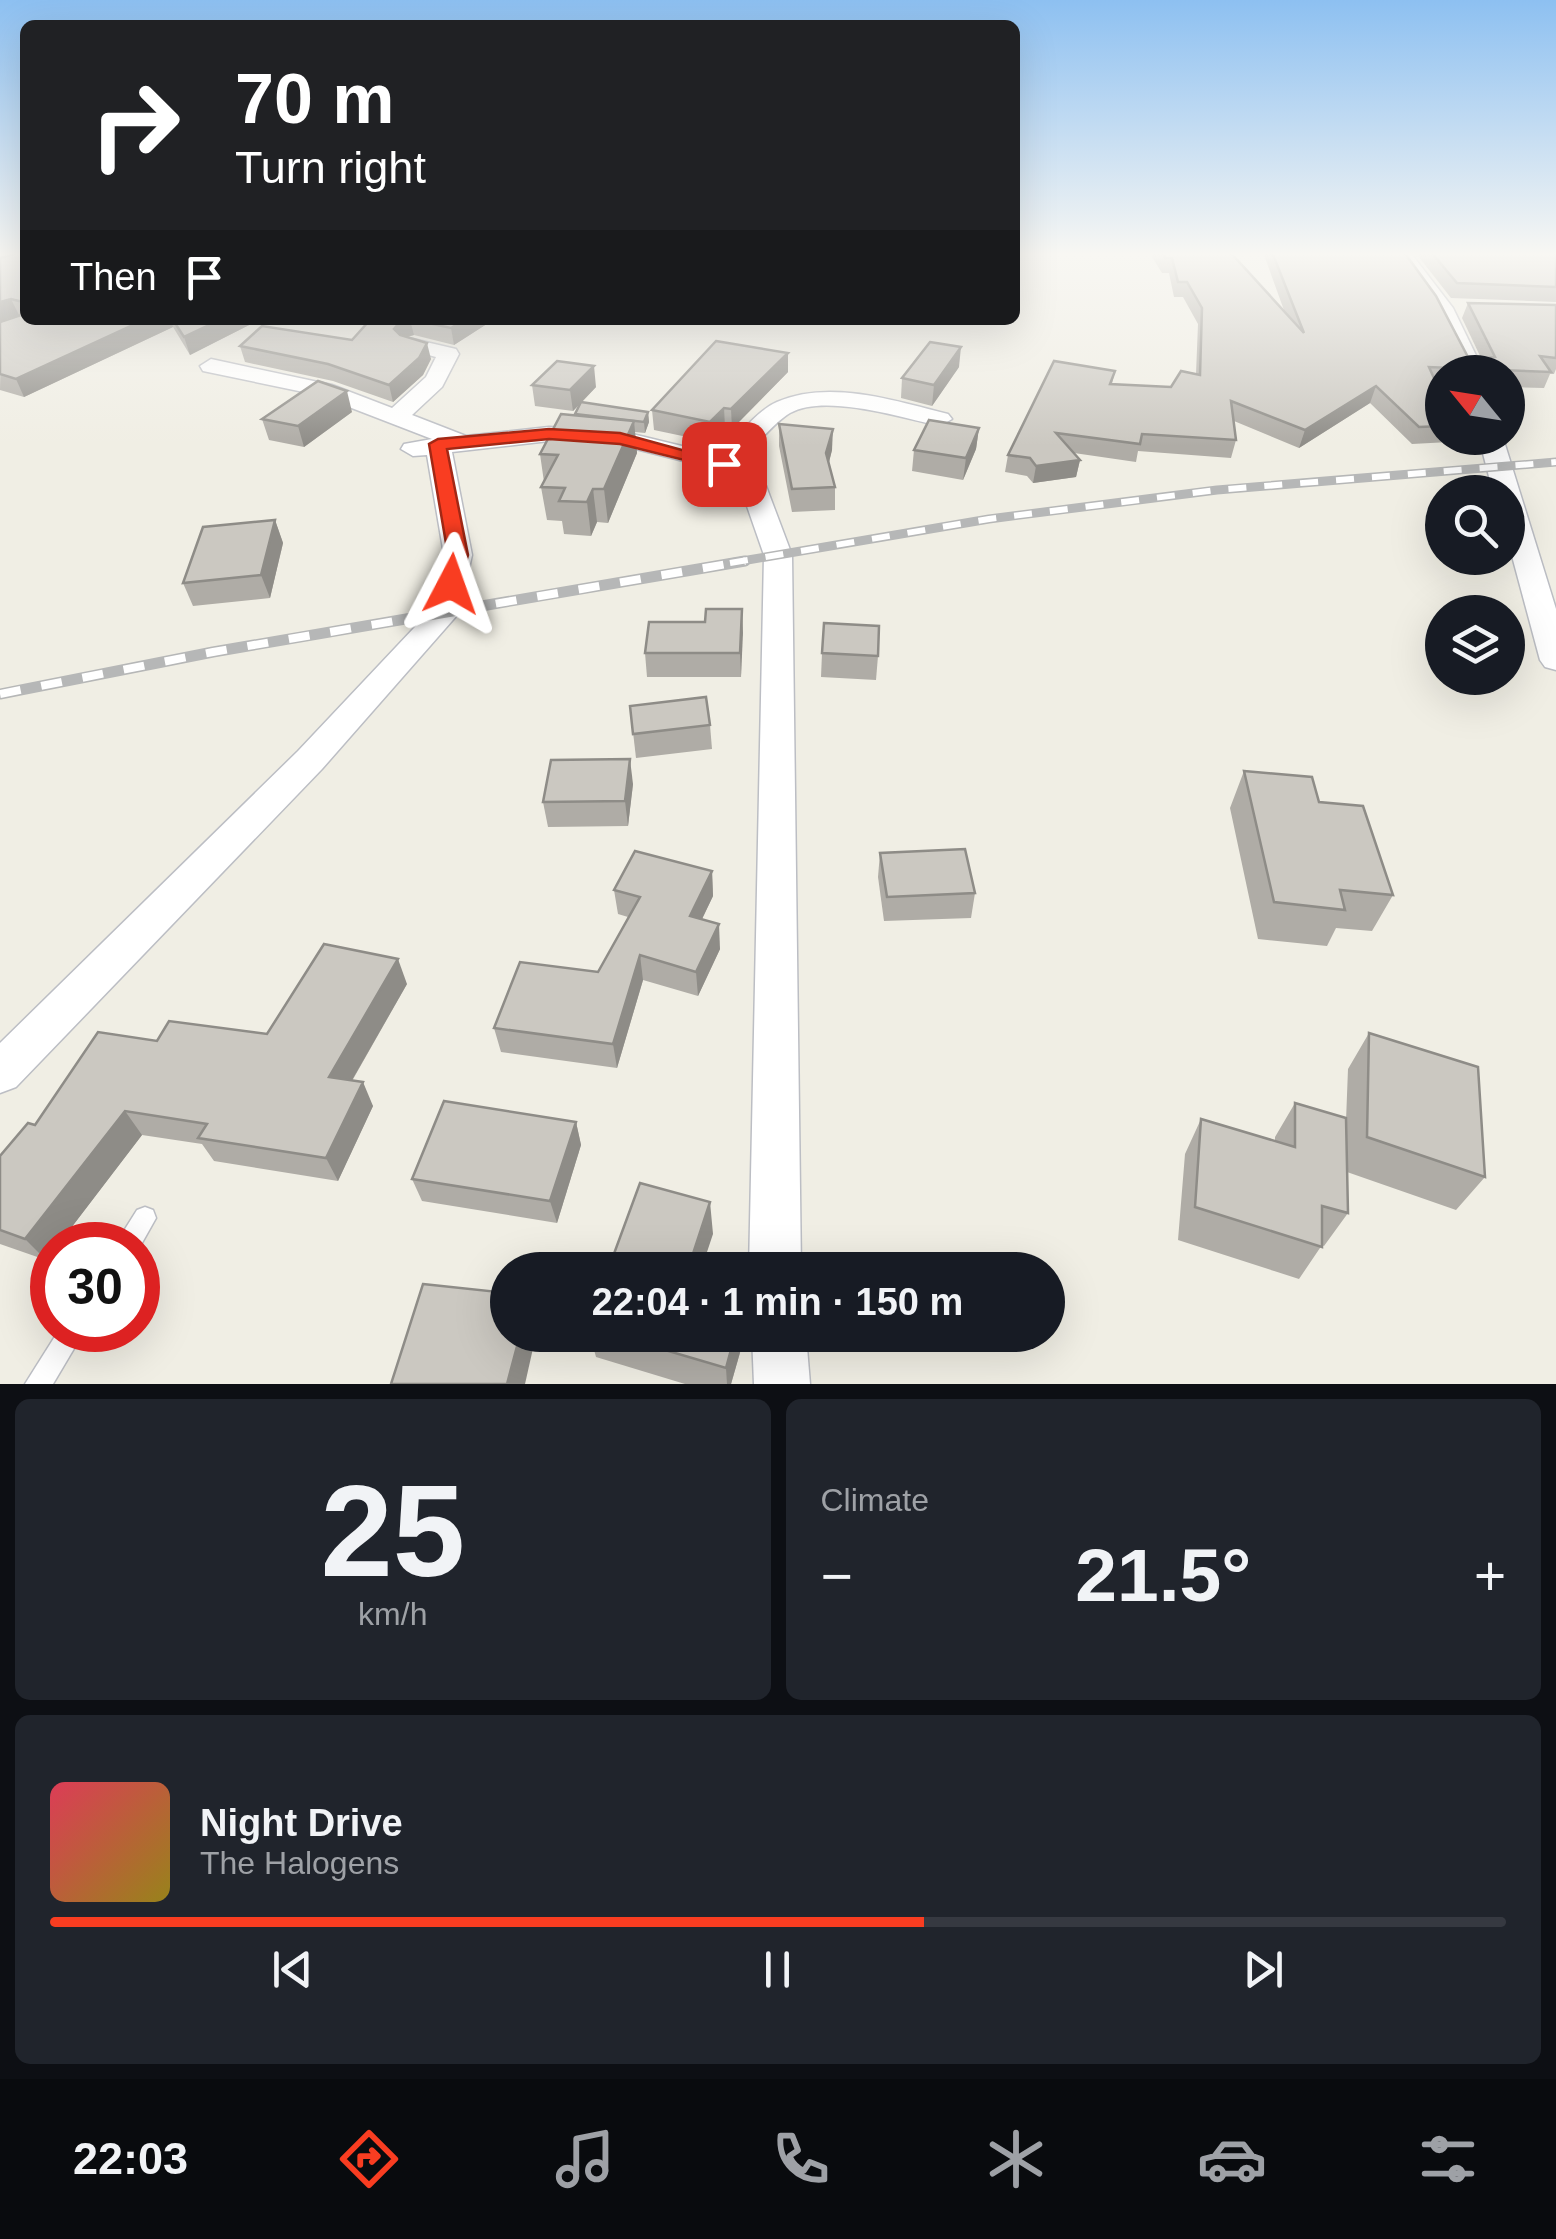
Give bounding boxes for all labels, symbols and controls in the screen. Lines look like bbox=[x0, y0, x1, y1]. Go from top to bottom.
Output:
icon: right bbox=[70, 60, 200, 190]
text: 70 m bbox=[235, 60, 395, 138]
text: Turn right bbox=[235, 142, 426, 193]
icon: arrive bbox=[177, 250, 232, 305]
text: Then bbox=[70, 256, 157, 298]
north arrow bbox=[1425, 355, 1525, 455]
map controls bbox=[1425, 355, 1525, 695]
pin bbox=[682, 422, 767, 507]
icon: arrive bbox=[697, 437, 752, 492]
button: search bbox=[1425, 475, 1525, 575]
position arrow bbox=[399, 532, 503, 636]
button: layers bbox=[1425, 595, 1525, 695]
speed limit sign: 30 bbox=[30, 1222, 160, 1352]
text: 22:04 · 1 min · 150 m bbox=[592, 1281, 963, 1323]
text: 25 bbox=[320, 1458, 465, 1604]
text: Climate bbox=[821, 1482, 929, 1518]
text: 21.5° bbox=[1075, 1533, 1251, 1617]
text: − bbox=[821, 1545, 853, 1607]
text: + bbox=[1474, 1545, 1506, 1607]
text: km/h bbox=[358, 1596, 427, 1632]
text: Night Drive bbox=[200, 1802, 403, 1844]
text: The Halogens bbox=[200, 1845, 399, 1881]
icon: previous bbox=[265, 1942, 320, 1997]
icon: pause bbox=[750, 1942, 805, 1997]
icon: next bbox=[1236, 1942, 1291, 1997]
icon: directions bbox=[334, 2124, 404, 2194]
icon: music bbox=[550, 2124, 620, 2194]
icon: phone bbox=[766, 2124, 836, 2194]
icon: climate bbox=[981, 2124, 1051, 2194]
icon: car bbox=[1197, 2124, 1267, 2194]
icon: filters bbox=[1413, 2124, 1483, 2194]
text: 22:03 bbox=[73, 2133, 188, 2184]

